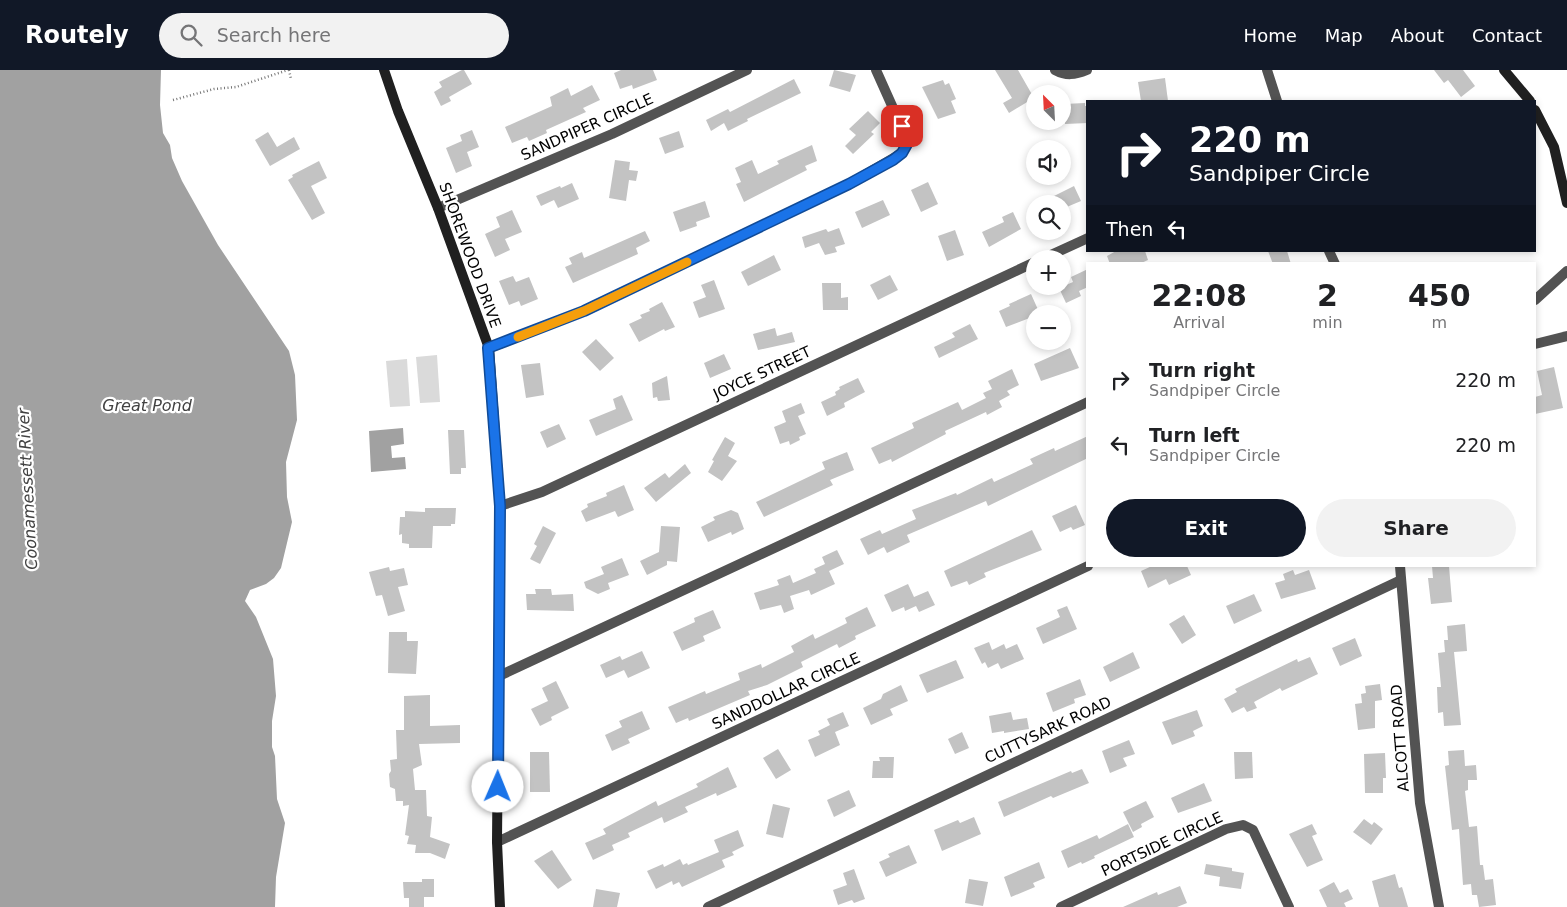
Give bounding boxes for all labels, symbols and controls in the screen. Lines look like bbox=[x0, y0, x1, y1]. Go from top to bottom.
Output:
search box bbox=[159, 13, 509, 58]
text: Routely bbox=[25, 21, 129, 49]
icon: search bbox=[177, 21, 205, 49]
text: Search here bbox=[217, 24, 331, 46]
text: Home bbox=[1244, 25, 1297, 46]
text: Map bbox=[1325, 25, 1363, 46]
text: About bbox=[1391, 25, 1444, 46]
text: Contact bbox=[1472, 25, 1542, 46]
north arrow bbox=[1026, 85, 1071, 130]
map controls bbox=[1026, 85, 1071, 350]
street label: SANDPIPER CIRCLE bbox=[518, 90, 656, 164]
pin bbox=[881, 105, 923, 147]
icon: arrive bbox=[888, 112, 916, 140]
icon: right bbox=[1106, 120, 1171, 185]
text: 220 m bbox=[1189, 120, 1311, 160]
button: sound bbox=[1026, 140, 1071, 185]
text: Sandpiper Circle bbox=[1189, 161, 1370, 186]
street label: SHOREWOOD DRIVE bbox=[435, 180, 505, 330]
button: search bbox=[1026, 195, 1071, 240]
icon: left bbox=[1163, 215, 1191, 243]
text: Then bbox=[1106, 218, 1153, 240]
button: + bbox=[1026, 250, 1071, 295]
text: 22:08 bbox=[1151, 278, 1247, 313]
text: 2 bbox=[1317, 278, 1338, 313]
text: 450 bbox=[1408, 278, 1471, 313]
button: − bbox=[1026, 305, 1071, 350]
text: Arrival bbox=[1173, 313, 1225, 332]
text: min bbox=[1312, 313, 1343, 332]
text: m bbox=[1431, 313, 1447, 332]
street label: JOYCE STREET bbox=[709, 342, 814, 404]
text: Turn right bbox=[1149, 359, 1255, 381]
icon: right bbox=[1106, 366, 1134, 394]
text: 220 m bbox=[1455, 369, 1516, 391]
text: Sandpiper Circle bbox=[1149, 381, 1280, 400]
water label: Great Pond bbox=[102, 396, 193, 415]
water label: Coonamessett River bbox=[14, 406, 41, 570]
text: Turn left bbox=[1149, 424, 1240, 446]
icon: left bbox=[1106, 431, 1134, 459]
text: 220 m bbox=[1455, 434, 1516, 456]
text: Sandpiper Circle bbox=[1149, 446, 1280, 465]
button: Exit bbox=[1106, 499, 1306, 557]
button: Share bbox=[1316, 499, 1516, 557]
street label: SANDDOLLAR CIRCLE bbox=[709, 649, 863, 733]
street label: ALCOTT ROAD bbox=[1387, 684, 1413, 792]
street label: CUTTYSARK ROAD bbox=[982, 693, 1114, 767]
position arrow bbox=[471, 760, 523, 812]
street label: PORTSIDE CIRCLE bbox=[1098, 808, 1226, 880]

